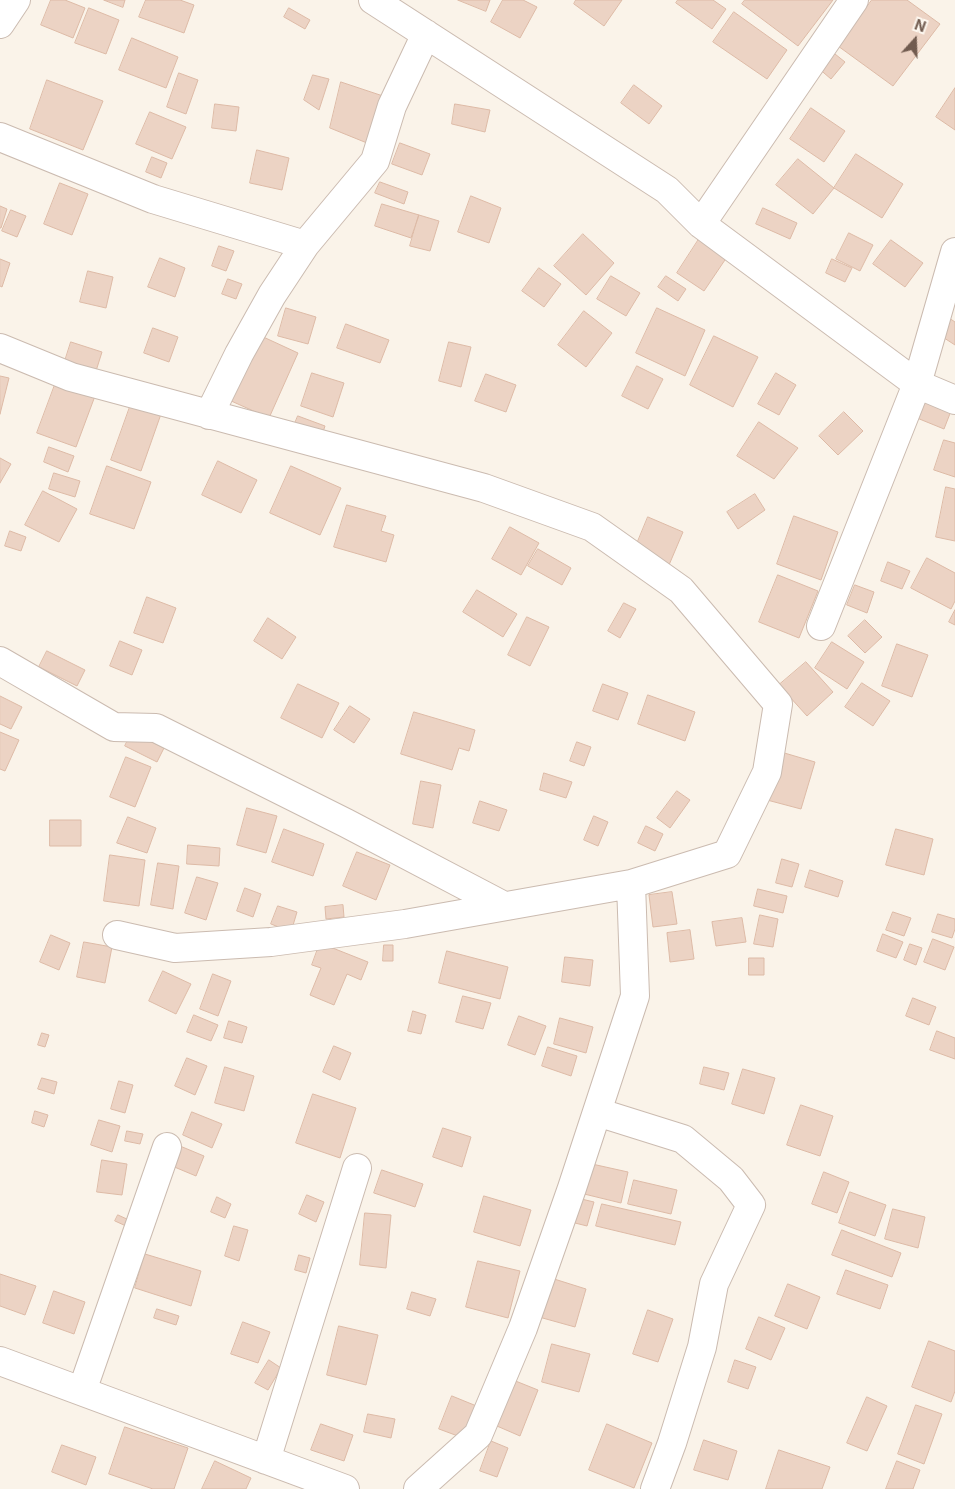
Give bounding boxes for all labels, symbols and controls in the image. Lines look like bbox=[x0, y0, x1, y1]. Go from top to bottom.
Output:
north arrow bbox=[890, 15, 940, 65]
text: N bbox=[912, 16, 928, 35]

